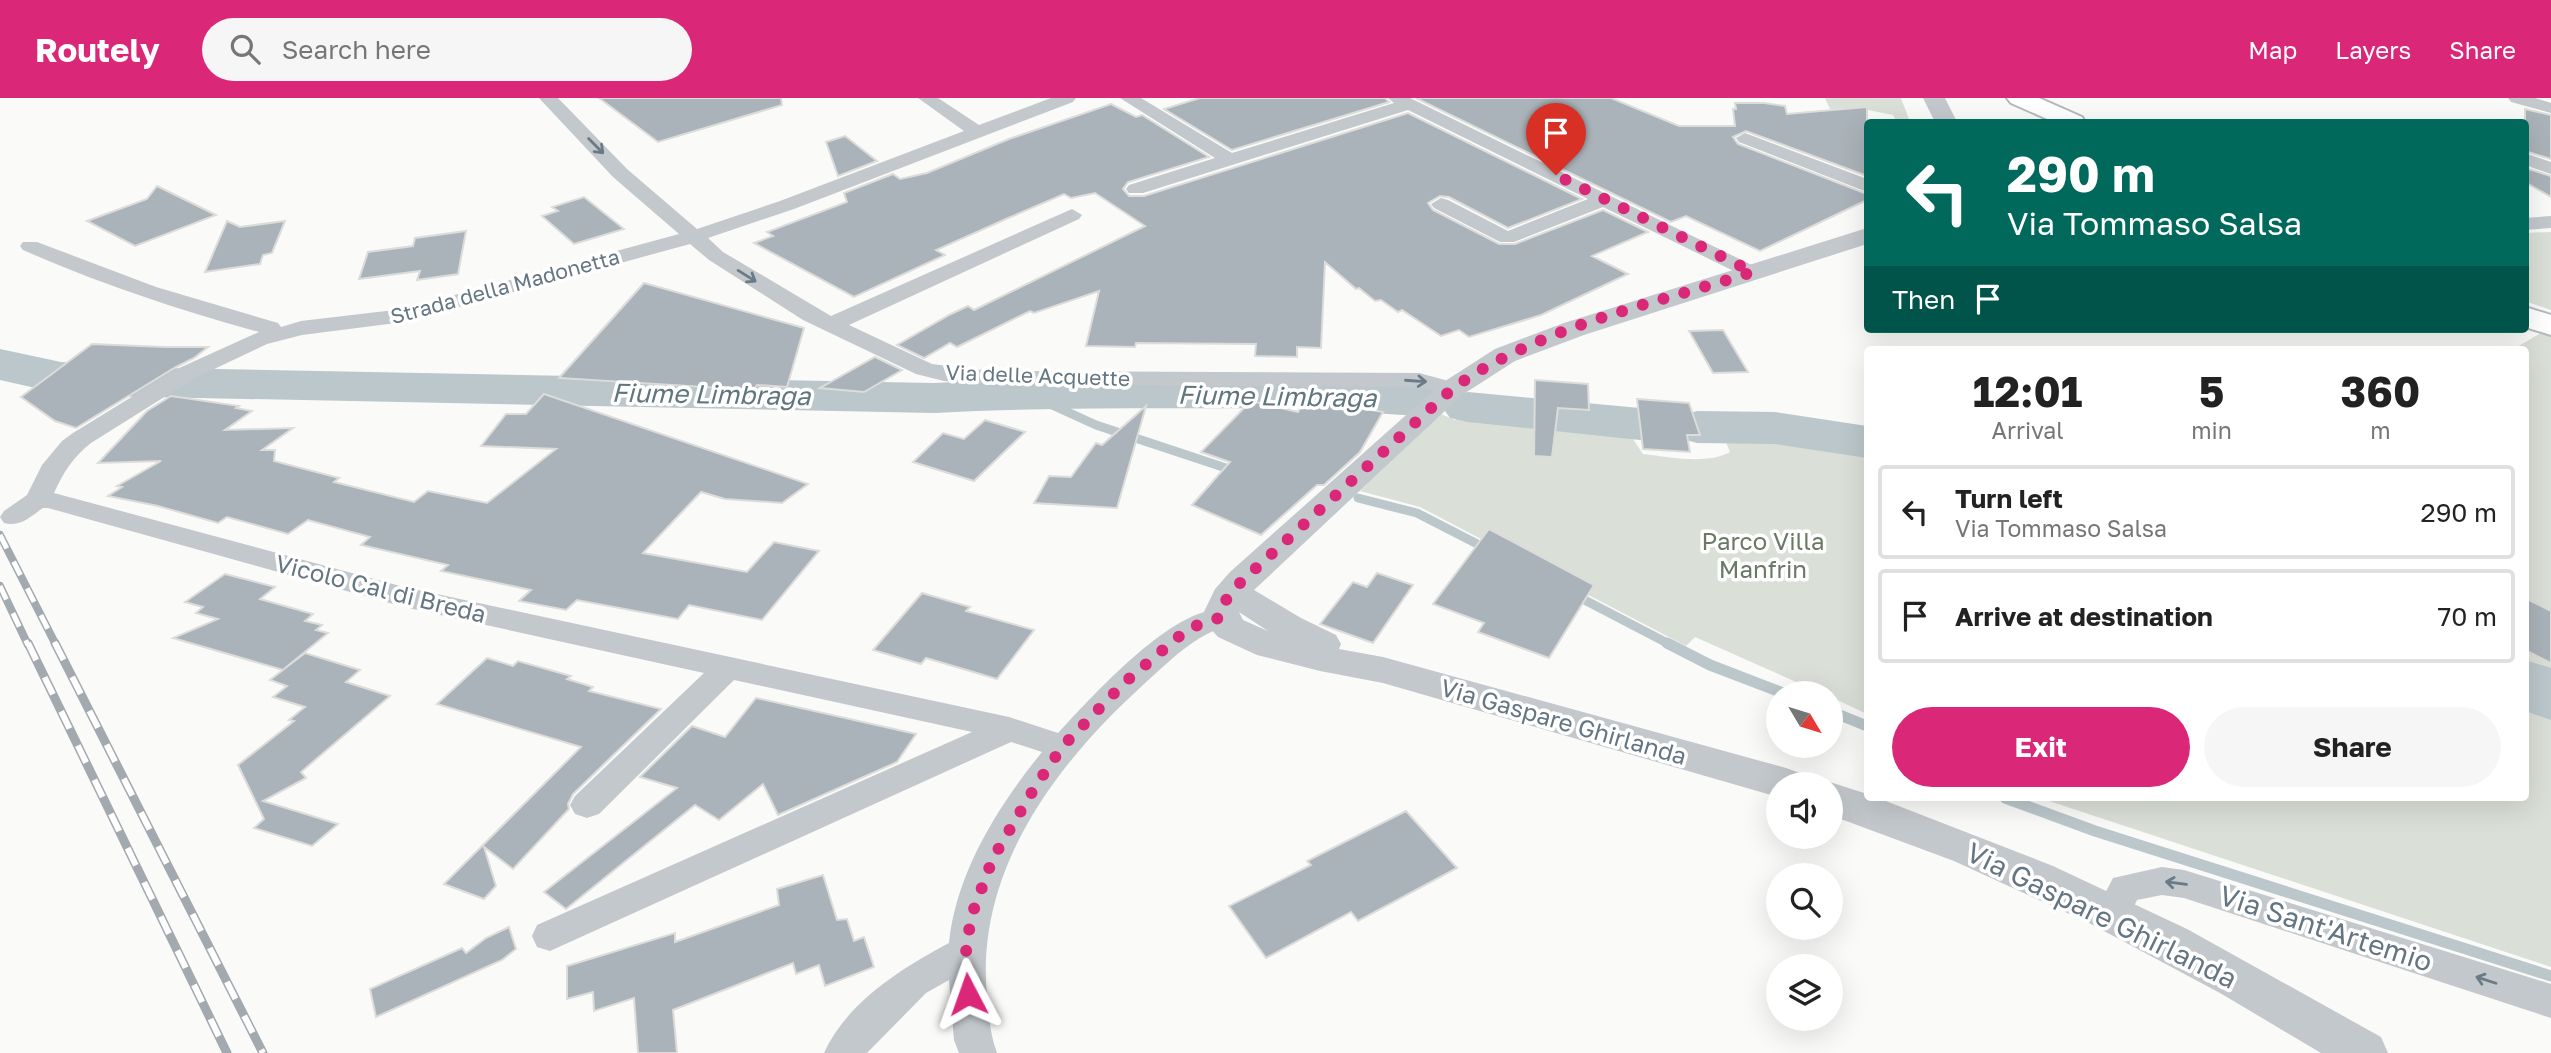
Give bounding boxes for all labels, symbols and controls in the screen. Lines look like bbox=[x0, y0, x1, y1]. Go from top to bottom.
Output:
search box bbox=[202, 18, 692, 81]
text: Routely bbox=[35, 30, 160, 69]
icon: search bbox=[226, 30, 264, 68]
text: Search here bbox=[282, 34, 431, 65]
text: Map bbox=[2248, 35, 2297, 64]
text: Layers bbox=[2335, 35, 2411, 64]
text: Share bbox=[2449, 35, 2516, 64]
pin bbox=[1526, 103, 1586, 175]
icon: arrive bbox=[1537, 114, 1575, 152]
one-way arrow bbox=[587, 138, 604, 155]
text: 290 m bbox=[2007, 144, 2155, 203]
icon: left bbox=[1892, 147, 1983, 238]
text: Via Tommaso Salsa bbox=[2007, 204, 2302, 242]
street label: Strada della Madonetta bbox=[388, 243, 622, 329]
one-way arrow bbox=[737, 270, 757, 284]
icon: arrive bbox=[1969, 280, 2007, 318]
text: Then bbox=[1892, 284, 1955, 315]
street label: Via delle Acquette bbox=[945, 359, 1131, 391]
text: 12:01 bbox=[1973, 366, 2082, 416]
text: 5 bbox=[2199, 366, 2224, 416]
text: 360 bbox=[2341, 366, 2420, 416]
one-way arrow bbox=[1404, 375, 1427, 388]
water label: Fiume Limbraga bbox=[611, 377, 812, 411]
water label: Fiume Limbraga bbox=[1177, 379, 1378, 413]
text: Arrival bbox=[1992, 416, 2064, 444]
text: min bbox=[2191, 416, 2232, 444]
text: m bbox=[2370, 416, 2391, 444]
text: Turn left bbox=[1955, 483, 2063, 514]
icon: left bbox=[1896, 493, 1934, 531]
text: 290 m bbox=[2421, 497, 2497, 528]
text: Via Tommaso Salsa bbox=[1955, 514, 2167, 542]
park label: Parco Villa Manfrin bbox=[1701, 526, 1825, 583]
street label: Vicolo Cal di Breda bbox=[273, 548, 489, 628]
icon: arrive bbox=[1896, 597, 1934, 635]
text: Arrive at destination bbox=[1955, 601, 2213, 632]
text: 70 m bbox=[2438, 601, 2497, 632]
street label: Via Gaspare Ghirlanda bbox=[1438, 672, 1690, 770]
north arrow bbox=[1766, 681, 1843, 758]
map controls bbox=[1766, 681, 1843, 1031]
button: Exit bbox=[1892, 707, 2190, 787]
button: Share bbox=[2204, 707, 2501, 787]
button: sound bbox=[1766, 772, 1843, 849]
street label: Via Gaspare Ghirlanda bbox=[1961, 835, 2243, 995]
button: search bbox=[1766, 863, 1843, 940]
one-way arrow bbox=[2165, 876, 2188, 889]
street label: Via Sant'Artemio bbox=[2215, 878, 2437, 978]
button: layers bbox=[1766, 954, 1843, 1031]
position arrow bbox=[931, 957, 1005, 1031]
one-way arrow bbox=[2475, 973, 2497, 986]

